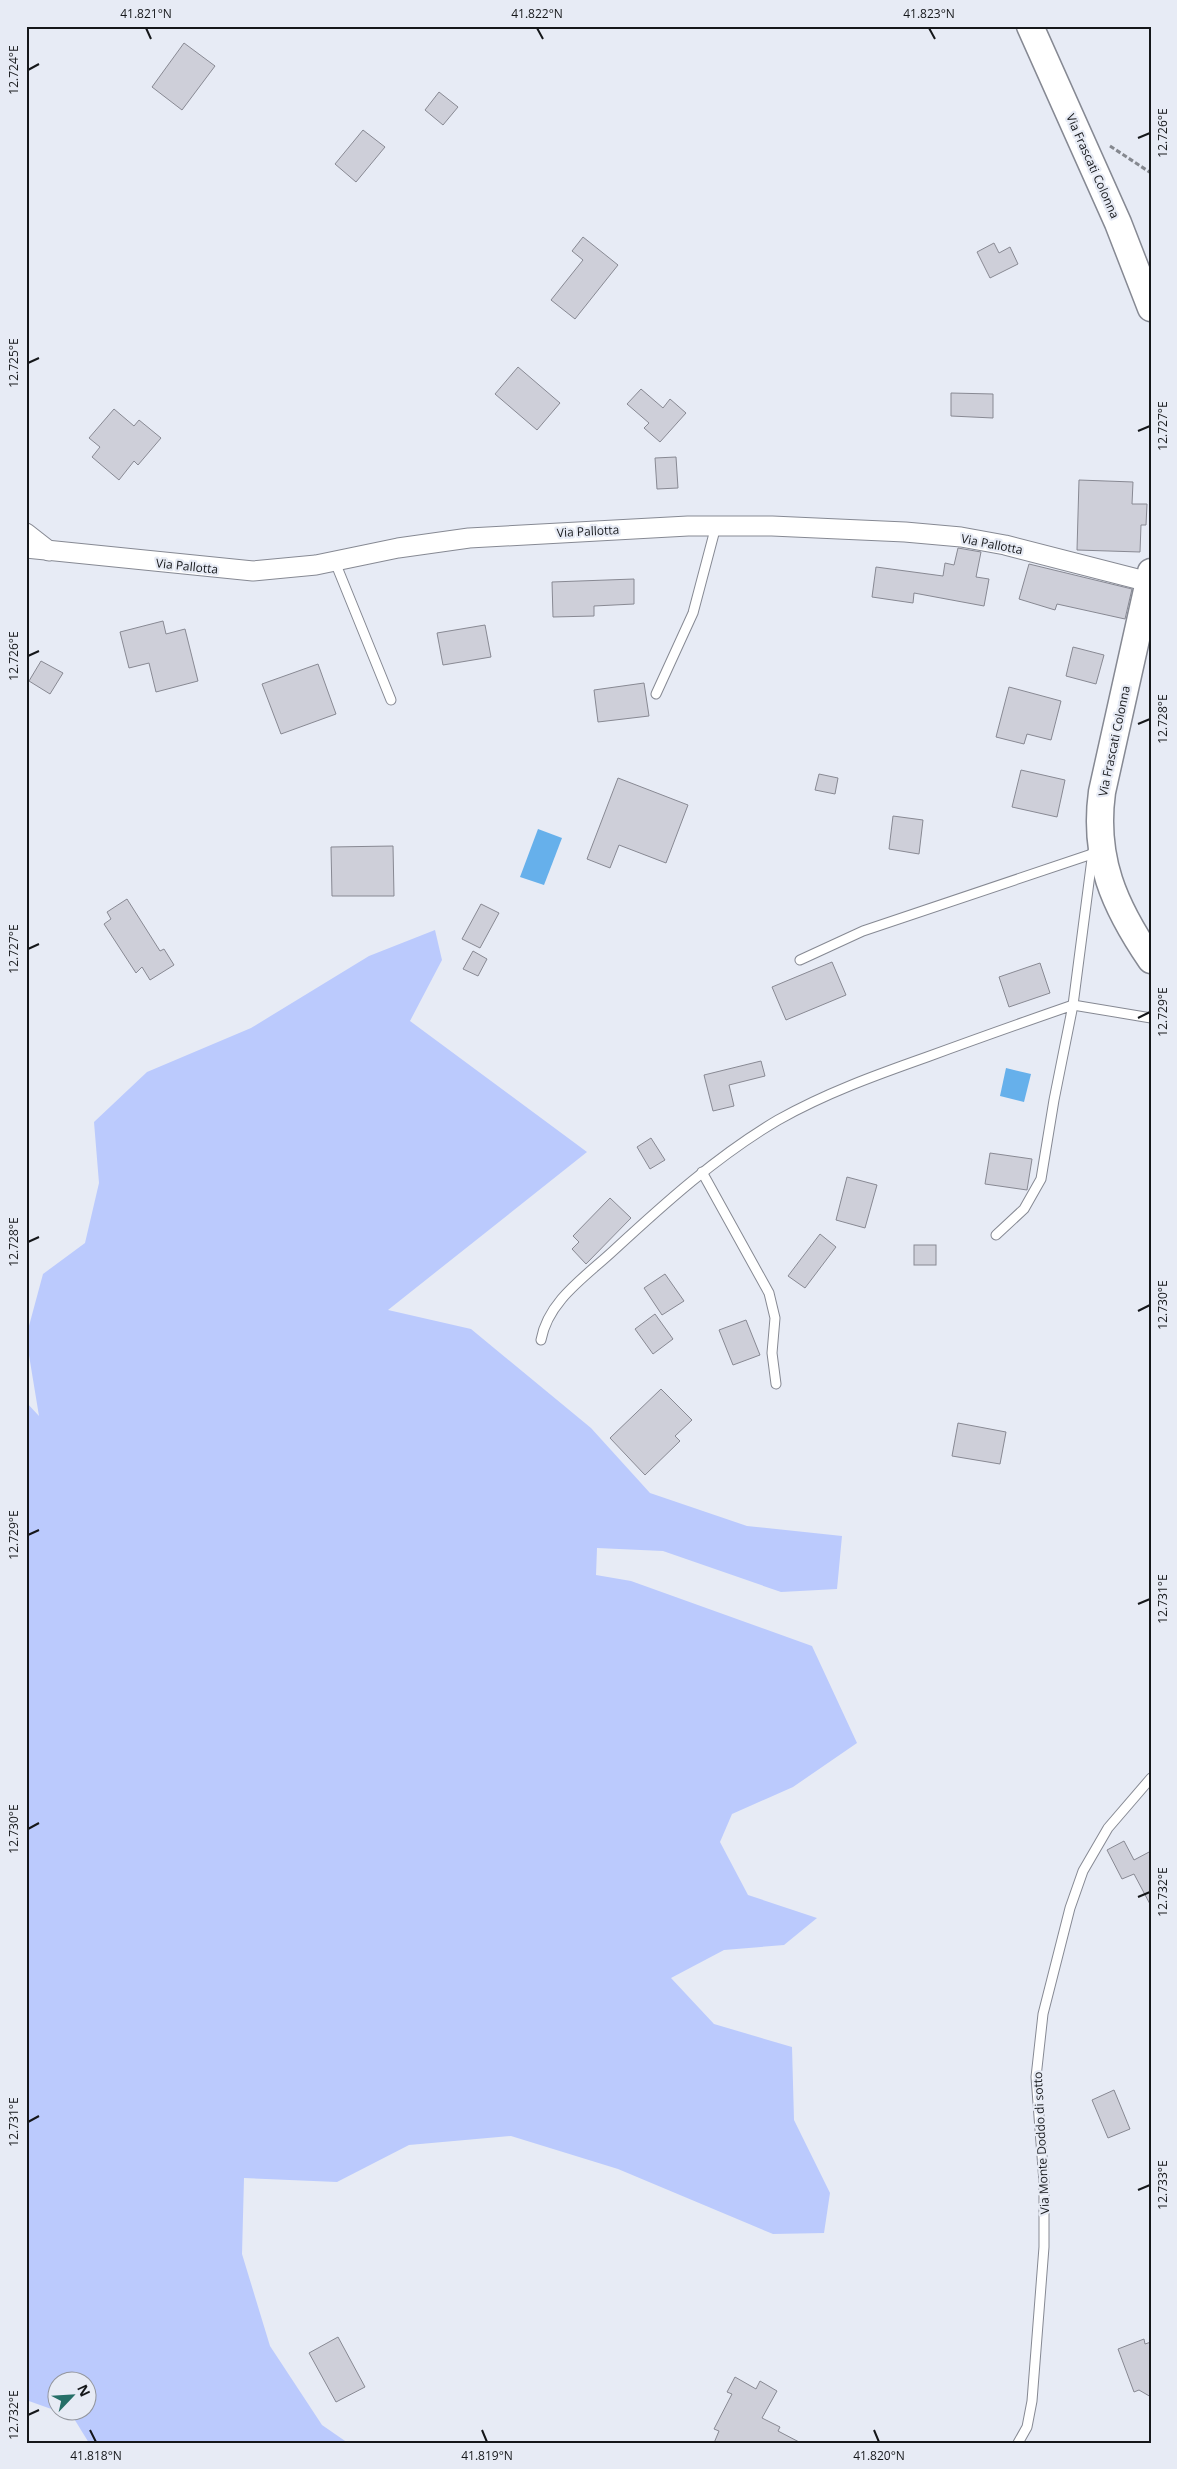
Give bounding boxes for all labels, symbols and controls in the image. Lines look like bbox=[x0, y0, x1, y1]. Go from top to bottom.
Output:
text: 41.821°N bbox=[120, 5, 172, 22]
text: 41.822°N bbox=[511, 5, 563, 22]
text: 41.823°N bbox=[903, 5, 955, 22]
text: 12.724°E bbox=[5, 45, 22, 95]
text: 12.726°E bbox=[1154, 108, 1171, 158]
street label: Via Frascati Colonna bbox=[1062, 111, 1124, 221]
text: 12.725°E bbox=[5, 338, 22, 388]
text: 12.727°E bbox=[1154, 401, 1171, 451]
street label: Via Pallotta bbox=[556, 521, 620, 541]
street label: Via Pallotta bbox=[960, 530, 1024, 558]
street label: Via Pallotta bbox=[155, 554, 219, 578]
text: 12.726°E bbox=[5, 631, 22, 681]
street label: Via Frascati Colonna bbox=[1094, 684, 1134, 798]
text: 12.728°E bbox=[1154, 694, 1171, 744]
text: 12.727°E bbox=[5, 924, 22, 974]
text: 12.729°E bbox=[1154, 987, 1171, 1037]
text: 12.728°E bbox=[5, 1217, 22, 1267]
text: 12.730°E bbox=[1154, 1280, 1171, 1330]
text: 12.729°E bbox=[5, 1510, 22, 1560]
text: 12.731°E bbox=[1154, 1574, 1171, 1624]
text: 12.730°E bbox=[5, 1804, 22, 1854]
text: 12.732°E bbox=[1154, 1867, 1171, 1917]
street label: Via Monte Doddo di sotto bbox=[1029, 2071, 1053, 2215]
text: 12.731°E bbox=[5, 2097, 22, 2147]
text: 12.733°E bbox=[1154, 2160, 1171, 2210]
north arrow bbox=[48, 2372, 98, 2422]
text: N bbox=[73, 2381, 95, 2399]
text: 12.732°E bbox=[5, 2390, 22, 2440]
text: 41.818°N bbox=[70, 2447, 122, 2464]
text: 41.819°N bbox=[461, 2447, 513, 2464]
text: 41.820°N bbox=[853, 2447, 905, 2464]

